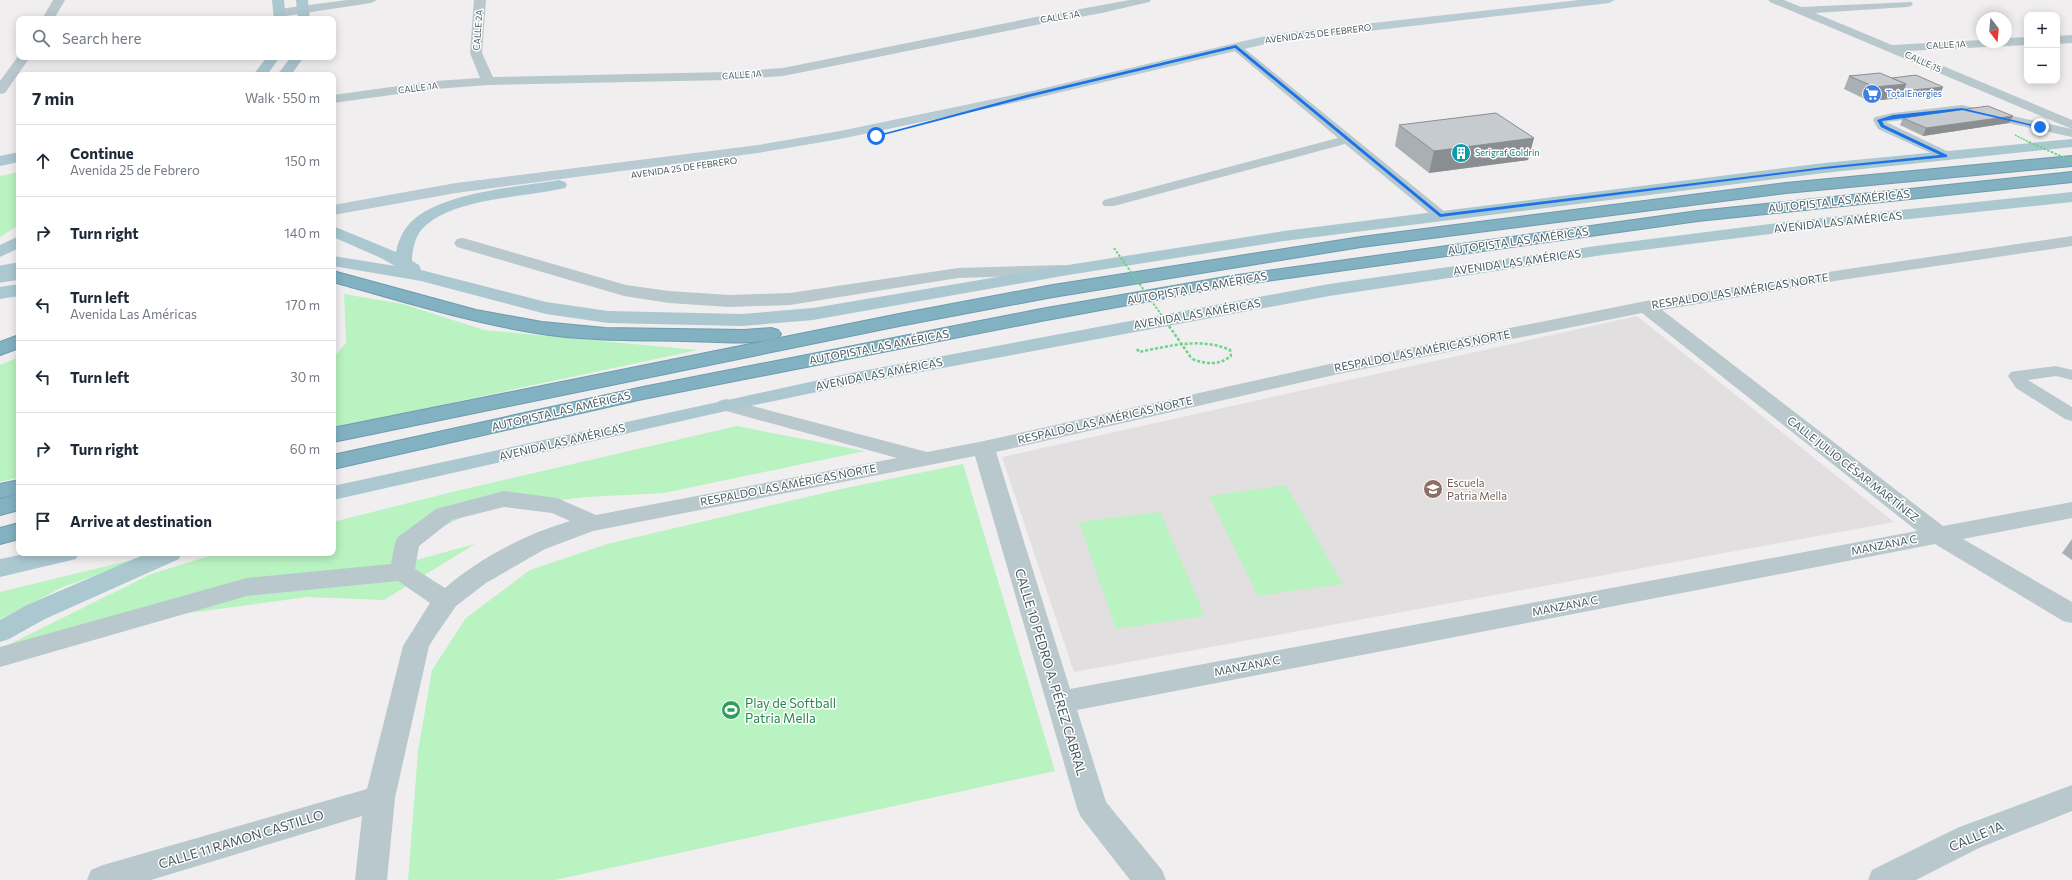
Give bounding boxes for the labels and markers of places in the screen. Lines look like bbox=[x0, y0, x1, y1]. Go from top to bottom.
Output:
supermarket icon: TotalEnergies bbox=[1861, 83, 1883, 105]
place label: TotalEnergies bbox=[1886, 88, 1942, 99]
building icon: Serigraf Coldrin bbox=[1450, 142, 1472, 164]
place label: Serigraf Coldrin bbox=[1475, 147, 1539, 158]
place label: Escuela Patria Mella bbox=[1447, 476, 1507, 502]
school or university icon: Escuela Patria Mella bbox=[1422, 478, 1444, 500]
place label: Play de Softball Patria Mella bbox=[745, 695, 836, 726]
sports icon: Play de Softball Patria Mella bbox=[720, 699, 742, 721]

